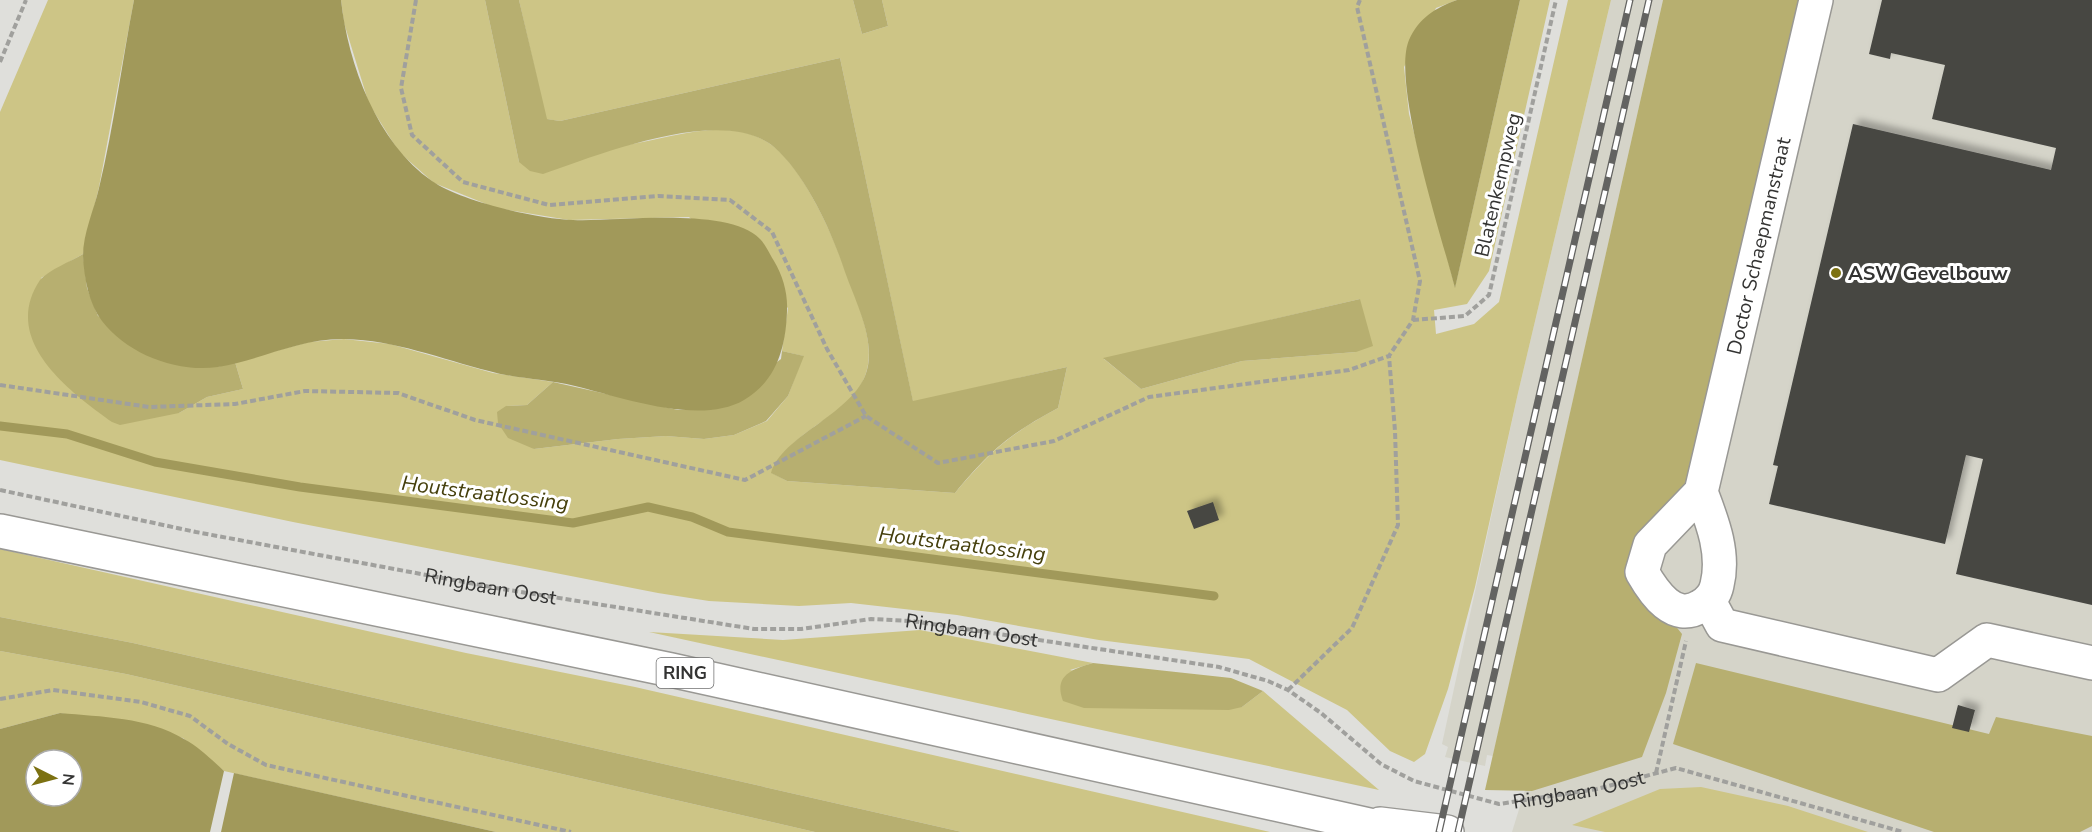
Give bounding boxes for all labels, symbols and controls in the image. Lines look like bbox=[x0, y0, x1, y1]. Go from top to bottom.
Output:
street label: Blatenkempweg bbox=[1468, 110, 1528, 260]
street label: Doctor Schaepmanstraat bbox=[1720, 134, 1797, 357]
place label: ASW Gevelbouw bbox=[1848, 260, 2008, 287]
marker: ASW Gevelbouw bbox=[1829, 266, 1843, 280]
water label: Houtstraatlossing bbox=[400, 469, 570, 517]
water label: Houtstraatlossing bbox=[877, 520, 1047, 568]
street label: Ringbaan Oost bbox=[422, 561, 559, 611]
street label: Ringbaan Oost bbox=[904, 607, 1041, 653]
road number: RING bbox=[656, 658, 714, 688]
north arrow bbox=[24, 748, 84, 808]
street label: Ringbaan Oost bbox=[1511, 763, 1648, 815]
text: N bbox=[56, 772, 79, 787]

